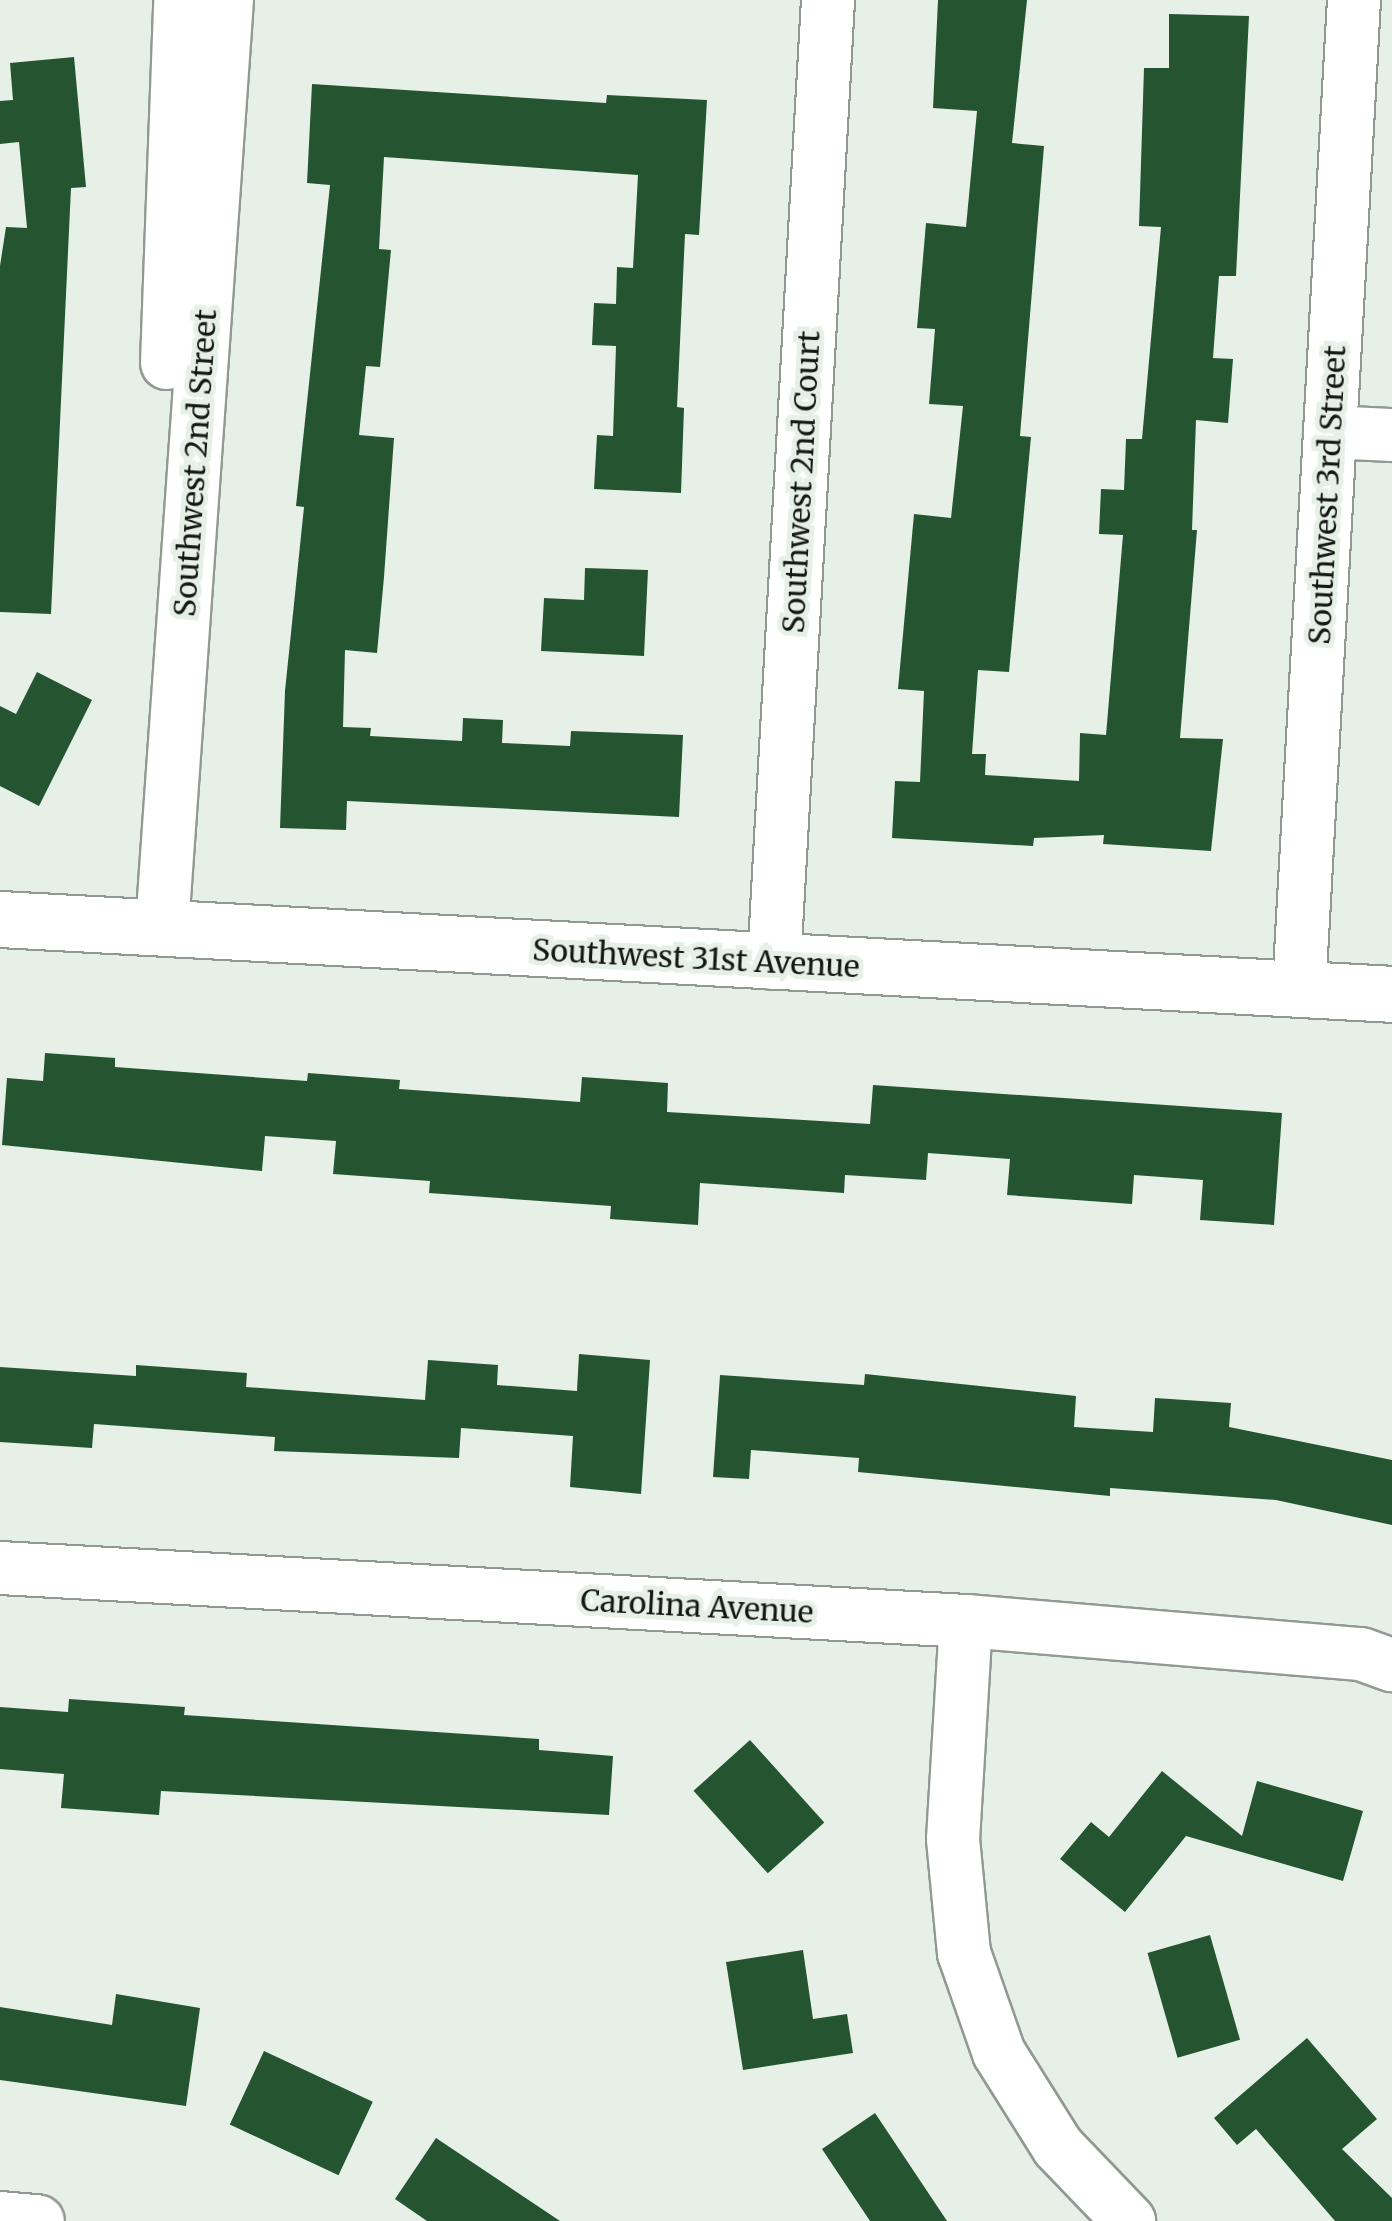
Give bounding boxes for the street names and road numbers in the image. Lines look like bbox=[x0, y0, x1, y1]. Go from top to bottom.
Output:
street label: Southwest 2nd Street bbox=[166, 308, 224, 618]
street label: Southwest 2nd Court bbox=[775, 330, 827, 634]
street label: Southwest 3rd Street bbox=[1301, 344, 1353, 646]
street label: Southwest 31st Avenue bbox=[531, 931, 861, 985]
street label: Carolina Avenue bbox=[580, 1582, 814, 1630]

